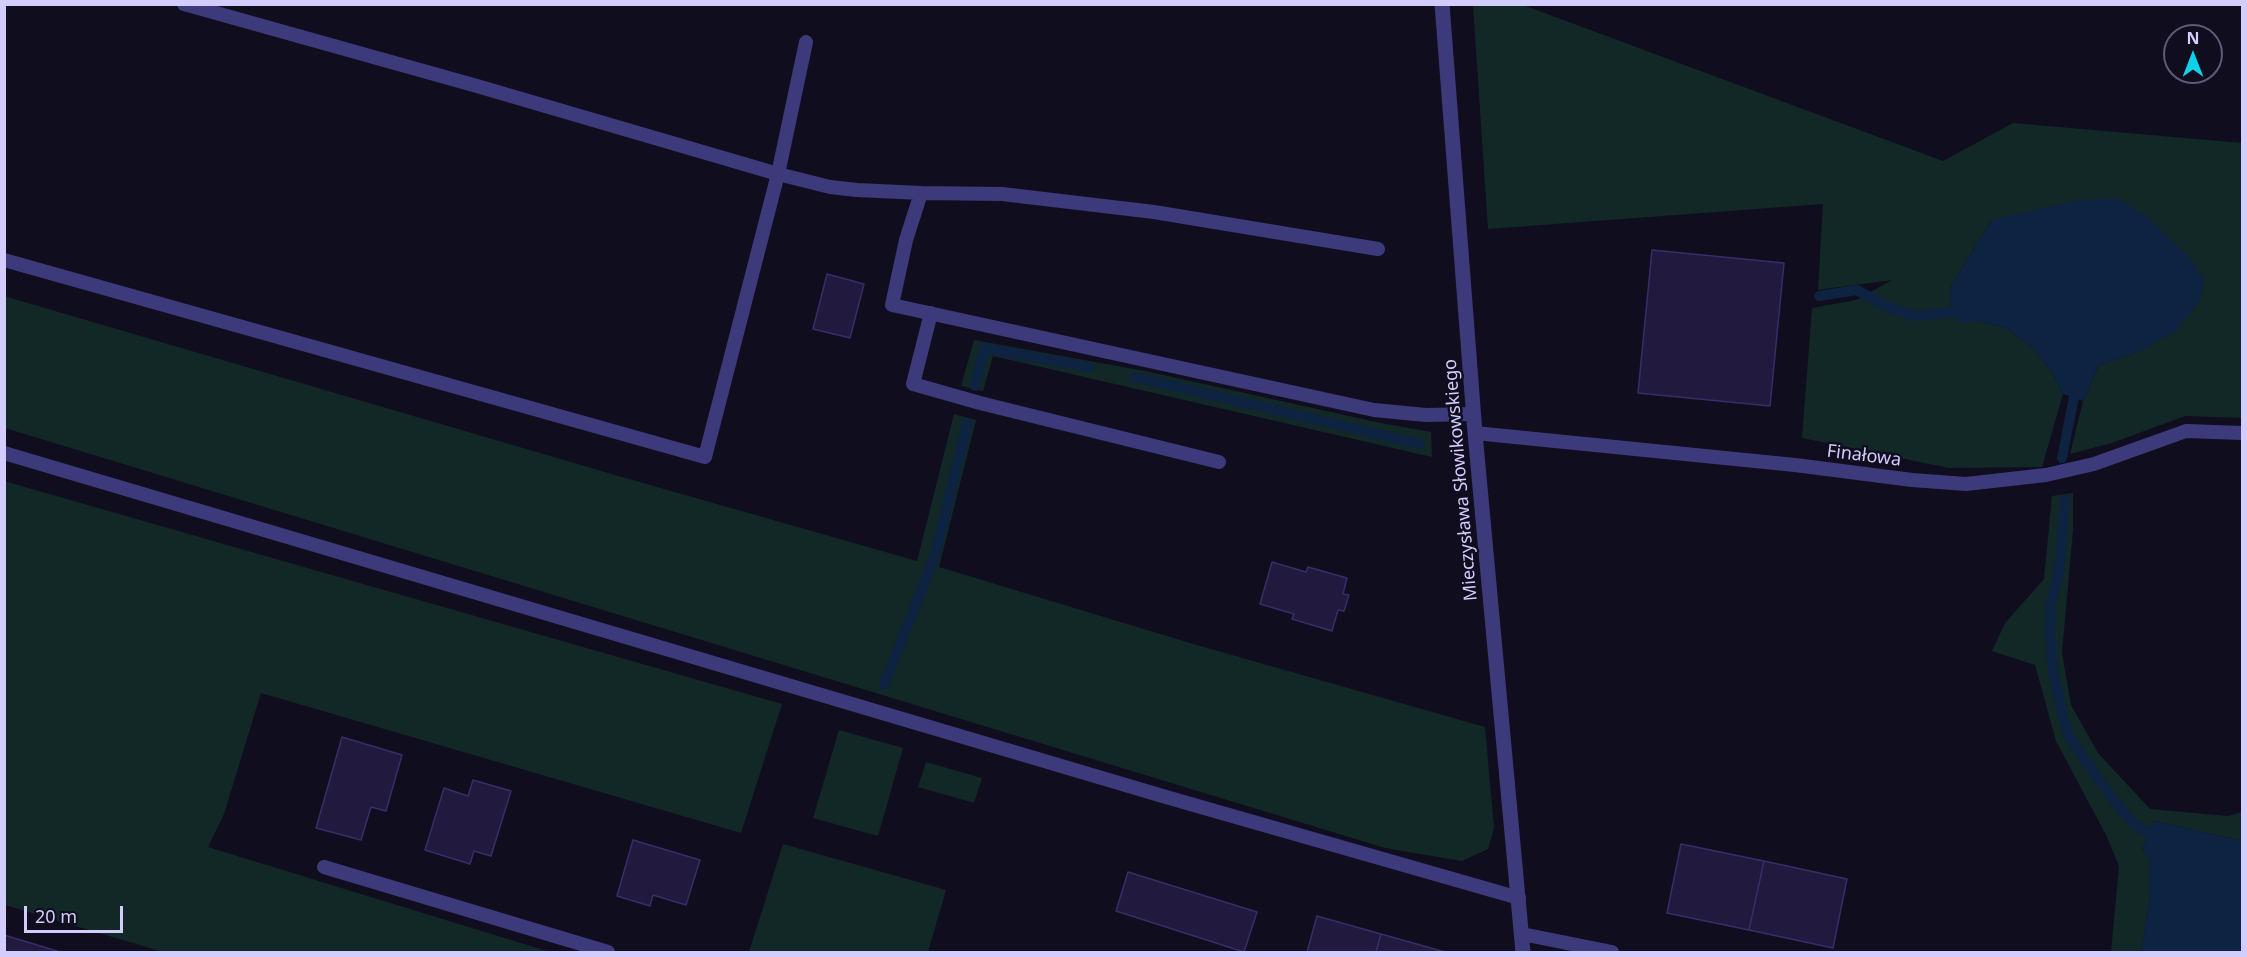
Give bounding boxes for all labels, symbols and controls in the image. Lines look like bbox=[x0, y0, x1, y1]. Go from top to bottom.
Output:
north arrow bbox=[2163, 24, 2223, 84]
text: N bbox=[2186, 27, 2200, 49]
street label: Mieczysława Słowikowskiego bbox=[1440, 358, 1482, 602]
street label: Finałowa bbox=[1826, 441, 1902, 471]
scale bar bbox=[27, 894, 126, 932]
text: 20 m bbox=[35, 904, 77, 928]

